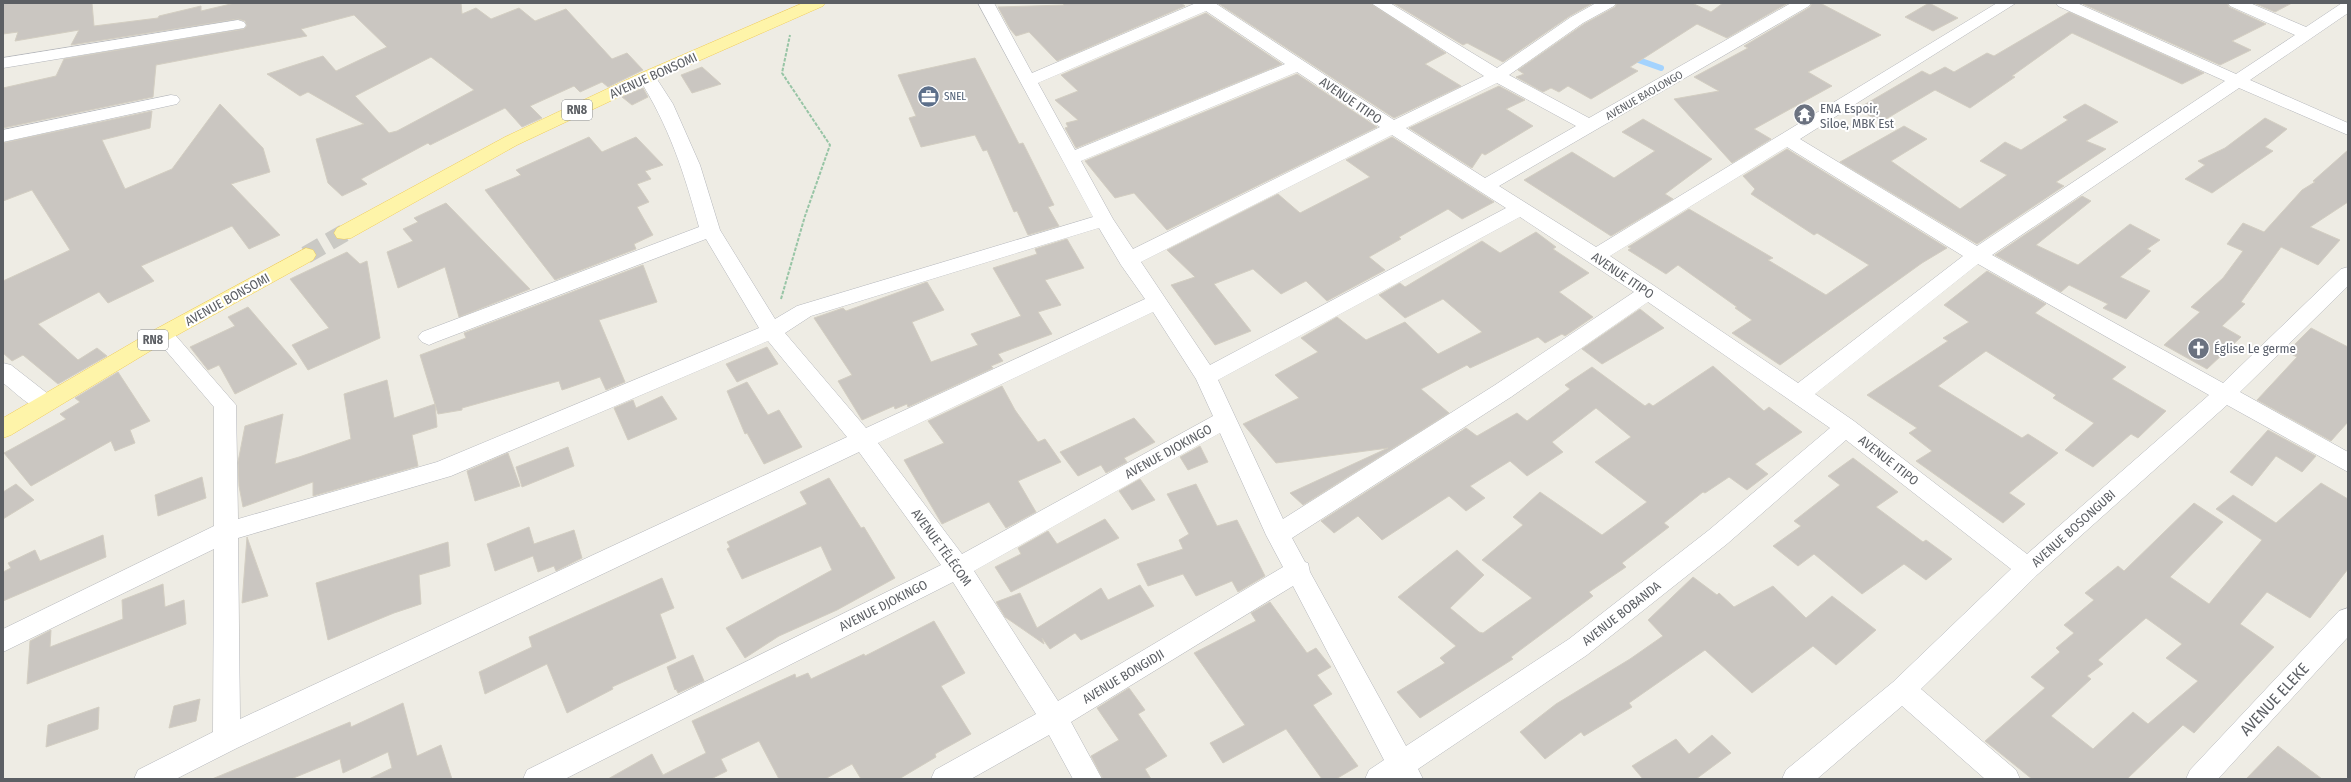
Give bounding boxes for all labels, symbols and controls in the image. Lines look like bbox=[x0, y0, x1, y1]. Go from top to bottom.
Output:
street label: AVENUE BONSOMI bbox=[607, 49, 699, 102]
street label: AVENUE BAOLONGO bbox=[1603, 68, 1685, 123]
street label: AVENUE ITIPO bbox=[1317, 74, 1385, 127]
office icon: SNEL bbox=[915, 83, 941, 109]
place label: SNEL bbox=[944, 90, 966, 103]
road number: RN8 bbox=[562, 100, 592, 120]
place label: ENA Espoir, Siloe, MBK Est bbox=[1820, 101, 1895, 131]
temple icon: ENA Espoir, Siloe, MBK Est bbox=[1791, 102, 1817, 128]
street label: AVENUE ITIPO bbox=[1589, 249, 1657, 302]
street label: AVENUE BONSOMI bbox=[182, 270, 272, 329]
road number: RN8 bbox=[138, 330, 168, 350]
church icon: Église Le germe bbox=[2186, 335, 2212, 361]
place label: Église Le germe bbox=[2214, 341, 2296, 356]
street label: AVENUE DJOKINGO bbox=[1122, 421, 1214, 482]
street label: AVENUE ITIPO bbox=[1856, 432, 1922, 488]
street label: AVENUE BOSONGUBI bbox=[2028, 487, 2118, 570]
street label: AVENUE TÉLÉCOM bbox=[909, 506, 975, 589]
street label: AVENUE DJOKINGO bbox=[837, 577, 930, 634]
street label: AVENUE BOBANDA bbox=[1579, 578, 1664, 649]
street label: AVENUE BONGIDJI bbox=[1080, 646, 1167, 707]
street label: AVENUE ELEKE bbox=[2236, 659, 2313, 740]

